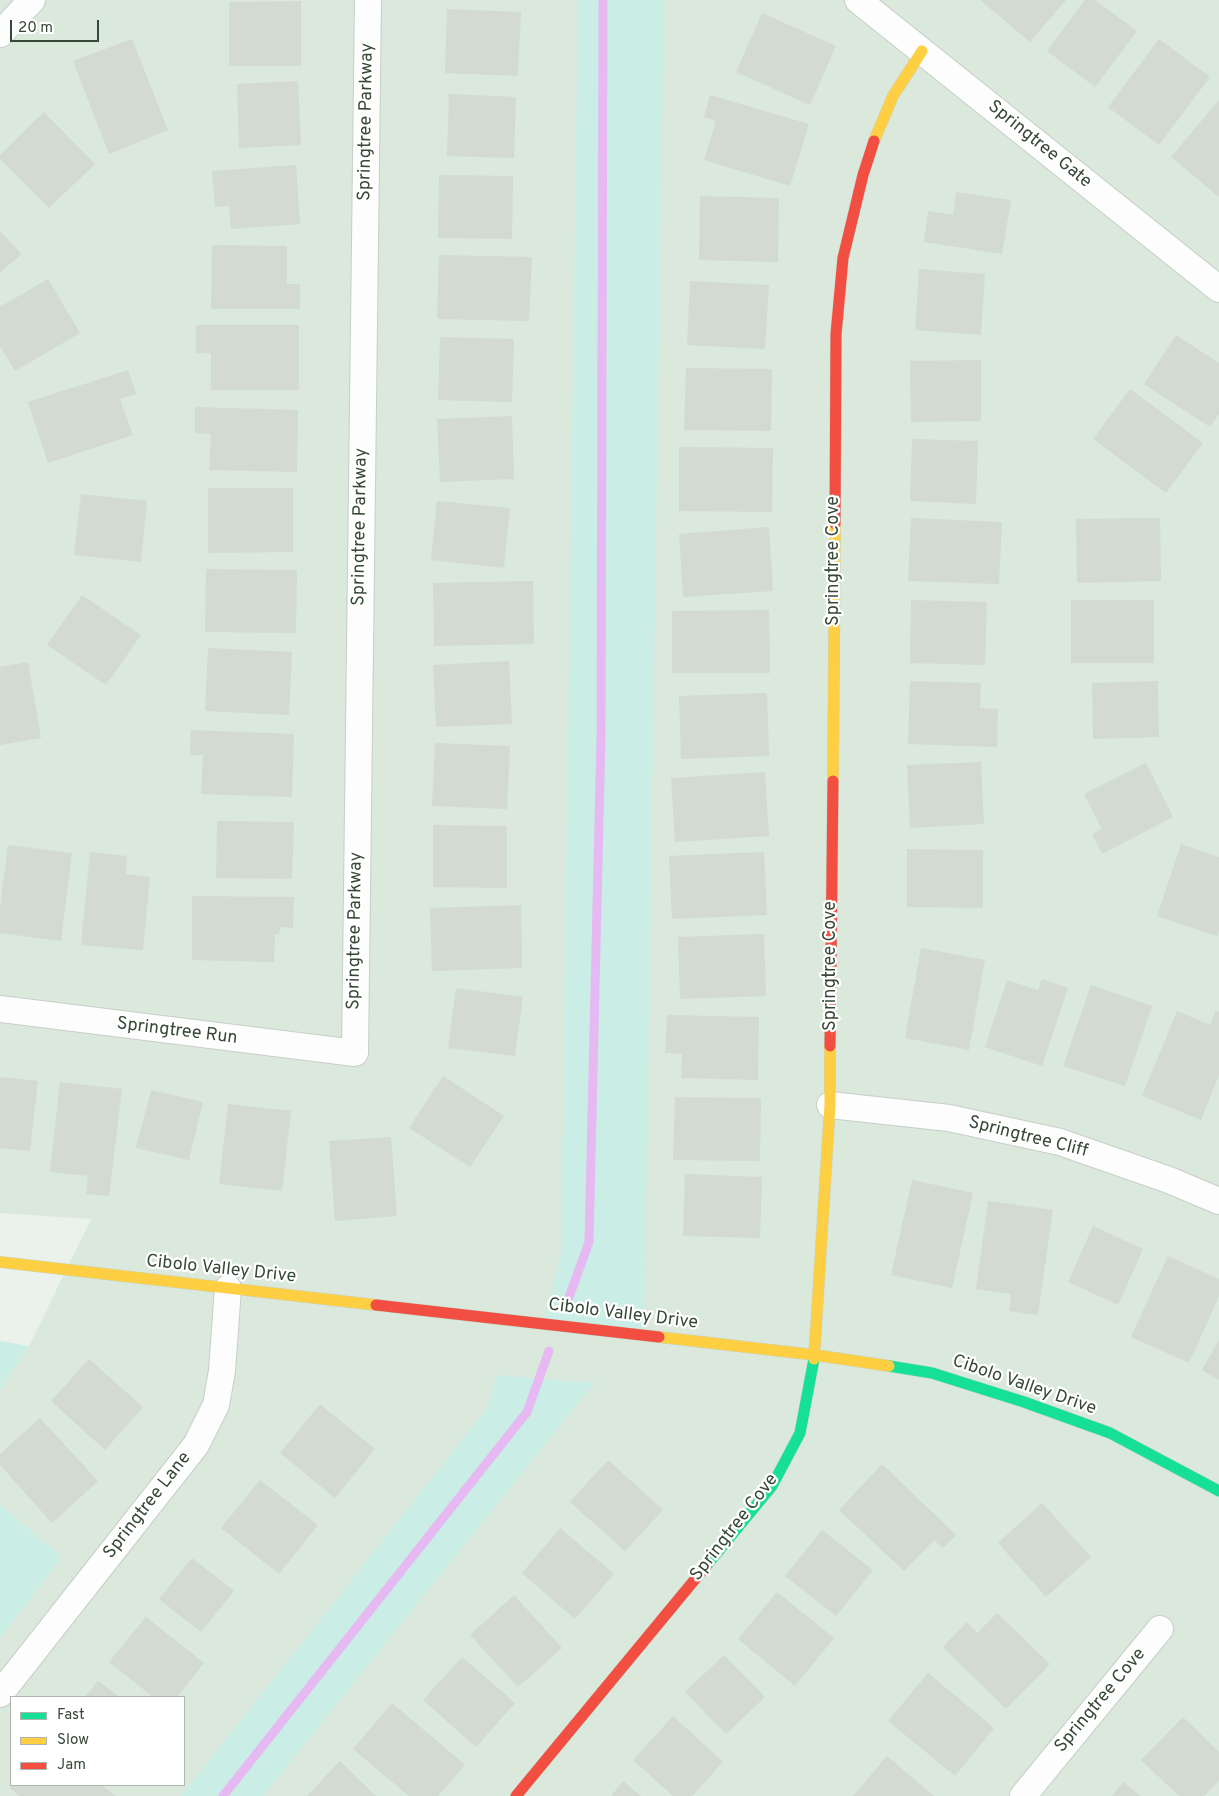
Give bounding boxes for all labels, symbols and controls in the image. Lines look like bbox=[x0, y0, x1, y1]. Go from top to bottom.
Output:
scale bar bbox=[12, 10, 101, 42]
text: 20 m bbox=[18, 19, 53, 38]
street label: Springtree Parkway bbox=[355, 43, 379, 201]
street label: Springtree Gate bbox=[983, 97, 1095, 193]
street label: Springtree Parkway bbox=[349, 448, 373, 606]
street label: Springtree Cove bbox=[823, 496, 845, 626]
street label: Springtree Parkway bbox=[344, 852, 368, 1010]
street label: Springtree Cove bbox=[820, 901, 842, 1031]
street label: Springtree Run bbox=[115, 1014, 239, 1050]
street label: Springtree Cliff bbox=[966, 1113, 1090, 1163]
street label: Cibolo Valley Drive bbox=[145, 1251, 297, 1289]
street label: Cibolo Valley Drive bbox=[547, 1295, 699, 1335]
street label: Cibolo Valley Drive bbox=[949, 1351, 1099, 1421]
street label: Springtree Lane bbox=[100, 1448, 196, 1564]
street label: Springtree Cove bbox=[686, 1470, 784, 1586]
street label: Springtree Cove bbox=[1051, 1644, 1151, 1758]
legend bbox=[10, 1696, 185, 1786]
text: Fast bbox=[57, 1706, 85, 1725]
text: Slow bbox=[57, 1731, 89, 1750]
text: Jam bbox=[57, 1756, 86, 1775]

